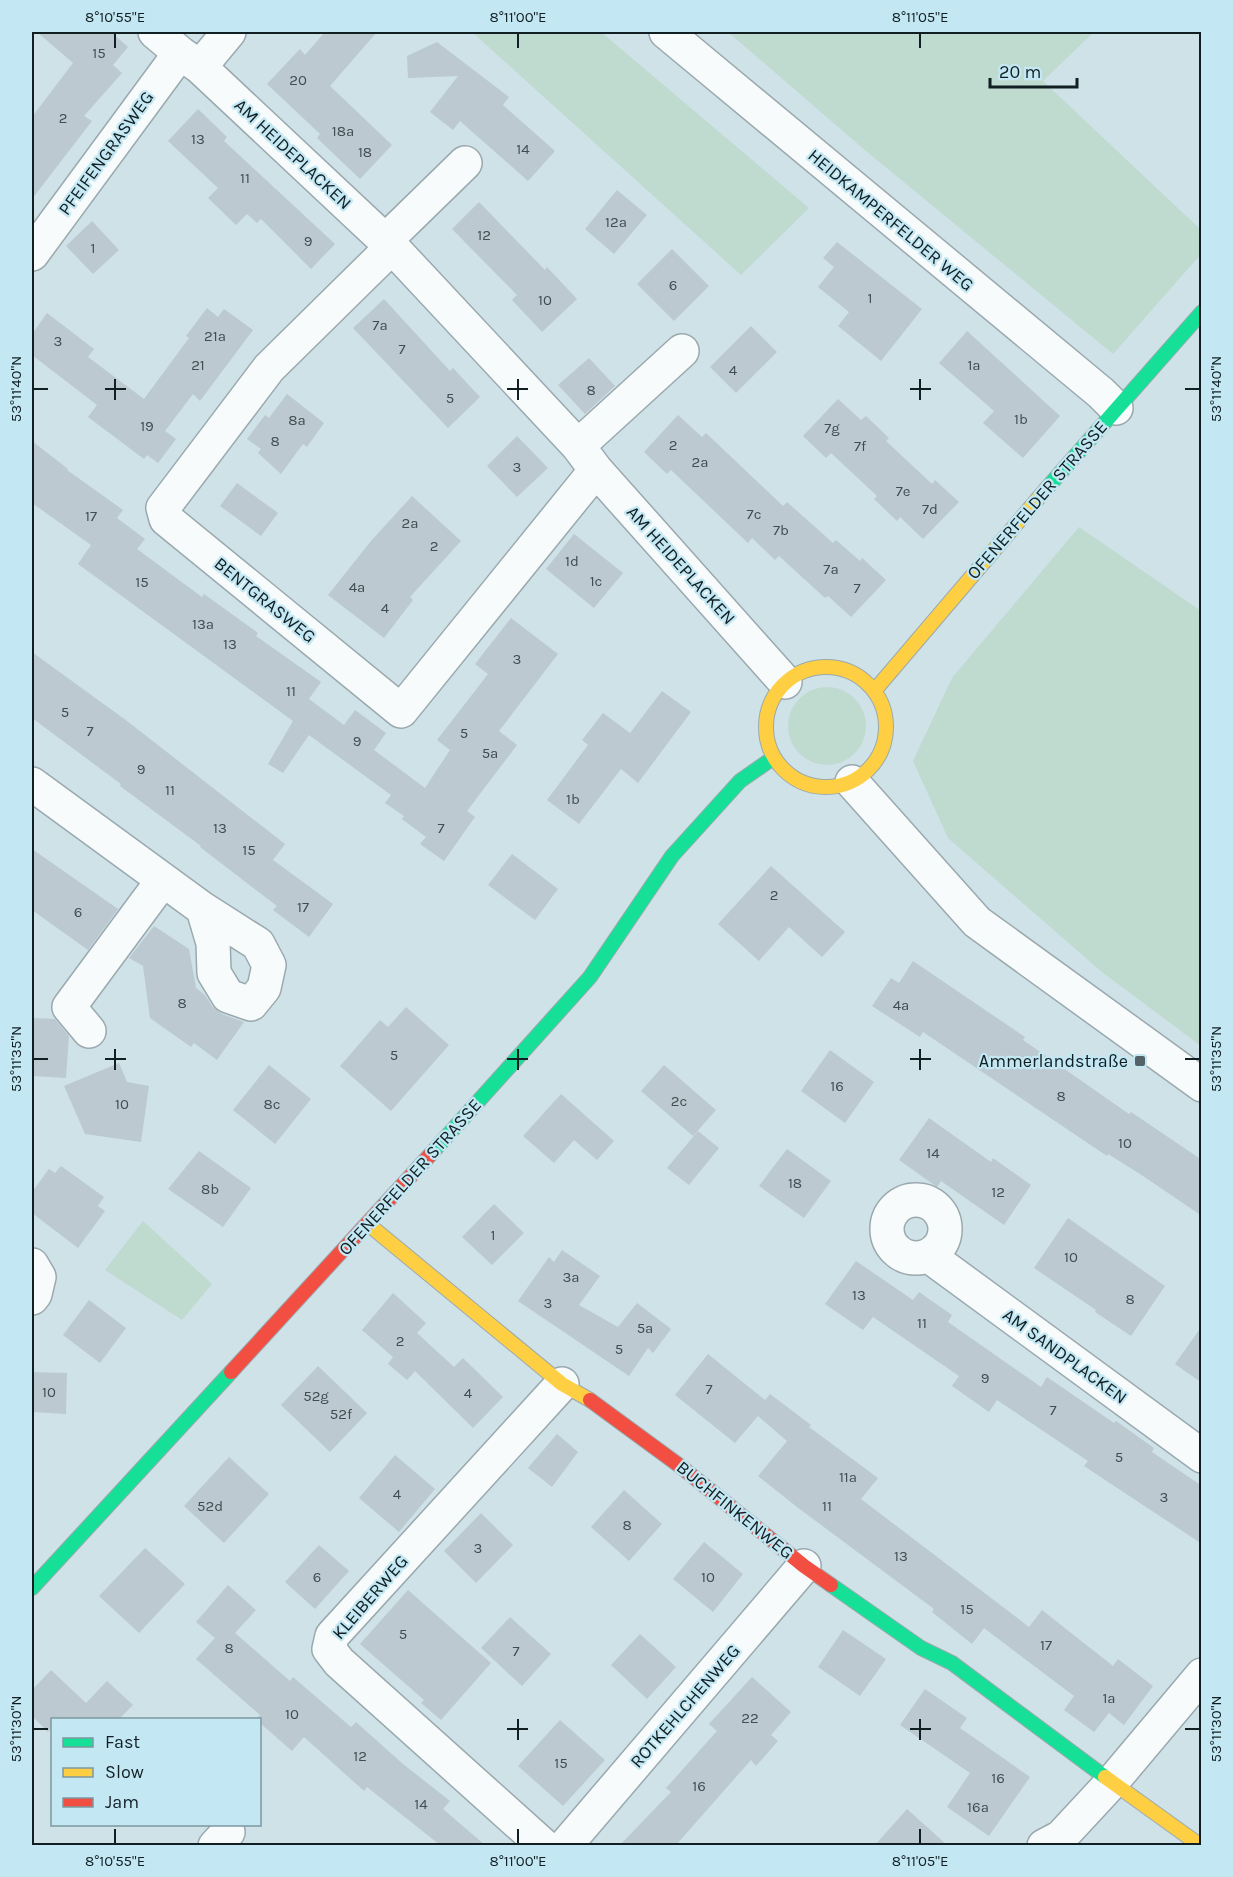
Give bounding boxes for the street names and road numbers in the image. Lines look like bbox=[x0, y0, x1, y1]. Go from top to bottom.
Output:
street label: PFEIFENGRASWEG bbox=[54, 87, 158, 219]
street label: AM HEIDEPLACKEN bbox=[230, 94, 356, 214]
street label: HEIDKAMPERFELDER WEG bbox=[804, 144, 978, 296]
street label: OFENERFELDER STRASSE bbox=[962, 416, 1112, 584]
street label: AM HEIDEPLACKEN bbox=[622, 501, 740, 629]
street label: BENTGRASWEG bbox=[210, 552, 320, 648]
street label: OFENERFELDER STRASSE bbox=[334, 1094, 486, 1260]
street label: AM SANDPLACKEN bbox=[999, 1303, 1131, 1409]
street label: BUCHFINKENWEG bbox=[672, 1456, 798, 1564]
street label: KLEIBERWEG bbox=[327, 1550, 413, 1644]
street label: ROTKEHLCHENWEG bbox=[625, 1640, 745, 1772]

